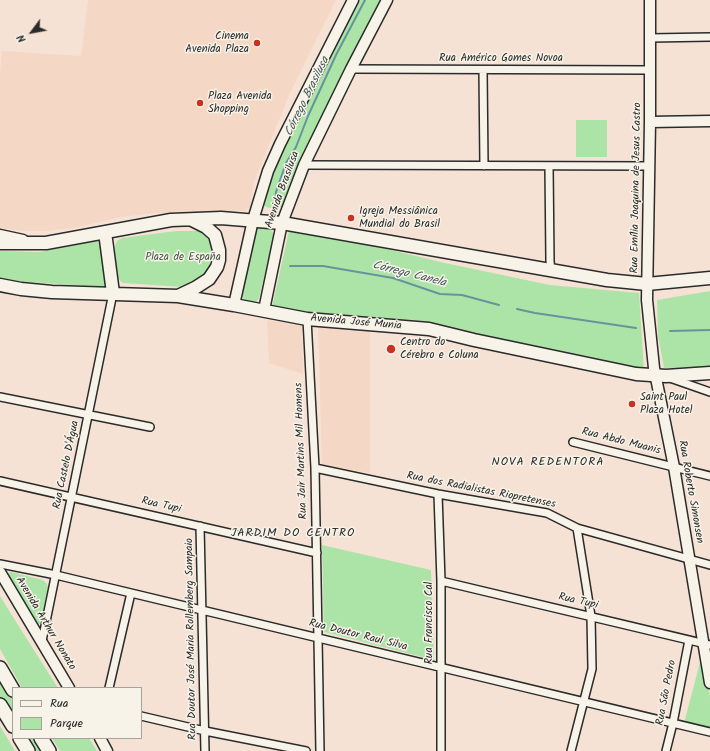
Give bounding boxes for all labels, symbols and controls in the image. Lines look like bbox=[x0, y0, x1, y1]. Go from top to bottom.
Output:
north arrow bbox=[12, 12, 52, 52]
place label: Cinema Avenida Plaza bbox=[185, 30, 249, 56]
text: N bbox=[12, 31, 31, 46]
marker: Cinema Avenida Plaza bbox=[252, 38, 262, 48]
street label: Rua Américo Gomes Novoa bbox=[439, 52, 563, 66]
water label: Córrego Brasilusa bbox=[283, 55, 333, 139]
place label: Plaza Avenida Shopping bbox=[208, 90, 272, 116]
marker: Plaza Avenida Shopping bbox=[195, 98, 205, 108]
street label: Rua Emília Joaquina de Jesus Castro bbox=[629, 102, 645, 274]
street label: Avenida Brasilusa bbox=[263, 150, 303, 230]
place label: Igreja Messiânica Mundial do Brasil bbox=[359, 205, 440, 231]
marker: Igreja Messiânica Mundial do Brasil bbox=[346, 213, 356, 223]
park label: Plaza de España bbox=[145, 251, 221, 265]
water label: Córrego Canela bbox=[371, 259, 447, 291]
street label: Avenida José Munia bbox=[310, 312, 402, 334]
place label: Centro do Cérebro e Coluna bbox=[400, 336, 479, 362]
marker: Centro do Cérebro e Coluna bbox=[385, 343, 397, 355]
street label: Rua Jair Martins Mil Homens bbox=[293, 383, 311, 519]
place label: Saint Paul Plaza Hotel bbox=[640, 391, 692, 417]
marker: Saint Paul Plaza Hotel bbox=[627, 399, 637, 409]
street label: Rua Castelo D'Água bbox=[51, 420, 83, 510]
street label: Rua Abdo Muanis bbox=[580, 426, 662, 458]
street label: Rua Roberto Simonsen bbox=[674, 440, 706, 544]
district label: NOVA REDENTORA bbox=[492, 456, 604, 470]
street label: Rua dos Radialistas Riopretenses bbox=[405, 470, 557, 512]
street label: Rua Tupi bbox=[140, 495, 182, 517]
district label: JARDIM DO CENTRO bbox=[231, 527, 355, 541]
street label: Rua Doutor José Maria Rollemberg Sampaio bbox=[184, 538, 200, 740]
street label: Avenida Arthur Nonato bbox=[12, 575, 78, 673]
street label: Rua Francisco Cal bbox=[423, 582, 437, 664]
street label: Rua Tupi bbox=[557, 591, 599, 613]
street label: Rua Doutor Raul Silva bbox=[307, 617, 409, 655]
street label: Rua São Pedro bbox=[654, 659, 680, 727]
legend bbox=[12, 687, 142, 739]
text: Rua bbox=[50, 694, 68, 713]
text: Parque bbox=[50, 714, 83, 733]

